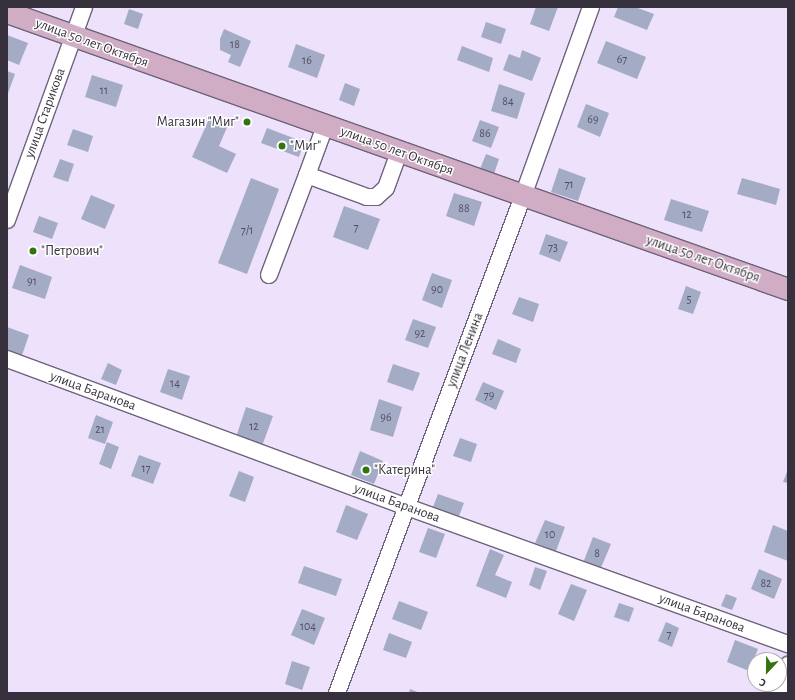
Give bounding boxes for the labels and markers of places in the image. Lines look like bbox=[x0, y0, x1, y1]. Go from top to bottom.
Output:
place label: Магазин "Миг" bbox=[156, 114, 239, 130]
marker: Магазин "Миг" bbox=[242, 117, 252, 127]
place label: "Миг" bbox=[290, 138, 321, 154]
marker: "Миг" bbox=[277, 141, 287, 151]
place label: "Петрович" bbox=[41, 243, 103, 259]
marker: "Петрович" bbox=[28, 246, 38, 256]
place label: "Катерина" bbox=[374, 462, 435, 478]
marker: "Катерина" bbox=[361, 465, 371, 475]

